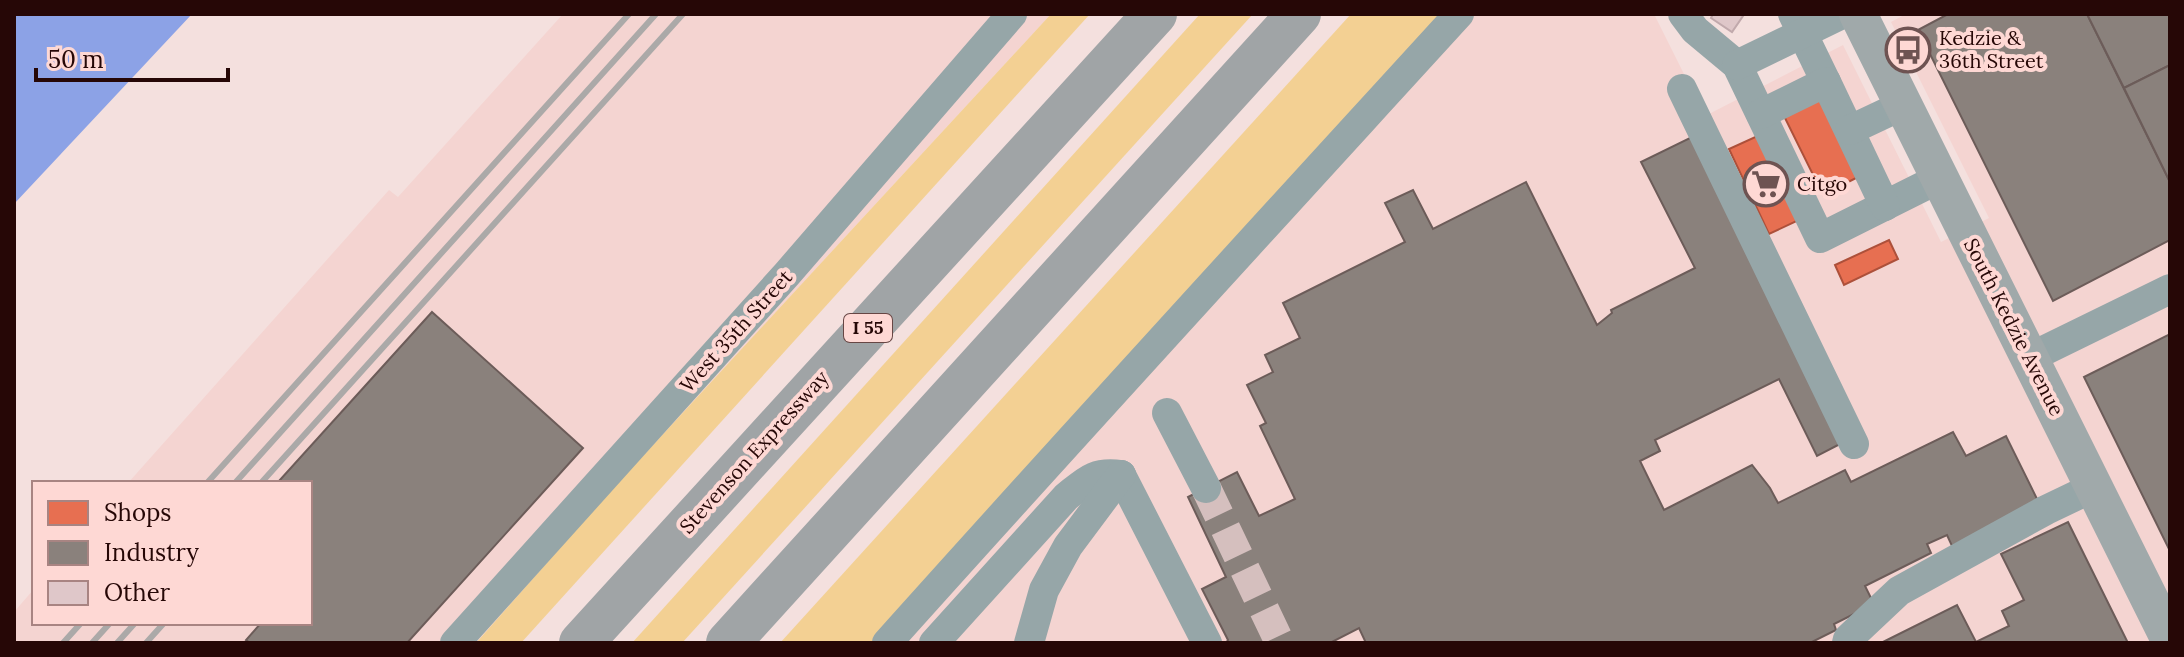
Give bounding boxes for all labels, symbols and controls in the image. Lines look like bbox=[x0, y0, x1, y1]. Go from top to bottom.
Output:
place label: Kedzie & 36th Street bbox=[1939, 25, 2044, 73]
bus stop icon: Kedzie & 36th Street bbox=[1884, 26, 1932, 74]
scale bar bbox=[36, 32, 228, 82]
text: 50 m bbox=[48, 44, 104, 75]
supermarket icon: Citgo bbox=[1742, 160, 1790, 208]
place label: Citgo bbox=[1797, 171, 1847, 196]
street label: South Kedzie Avenue bbox=[1959, 234, 2070, 420]
street label: West 35th Street bbox=[674, 264, 797, 397]
road number: I 55 bbox=[844, 314, 892, 342]
street label: Stevenson Expressway bbox=[674, 365, 834, 538]
legend bbox=[32, 481, 312, 625]
text: Shops bbox=[104, 497, 171, 528]
text: Industry bbox=[104, 537, 199, 568]
text: Other bbox=[104, 577, 171, 608]

